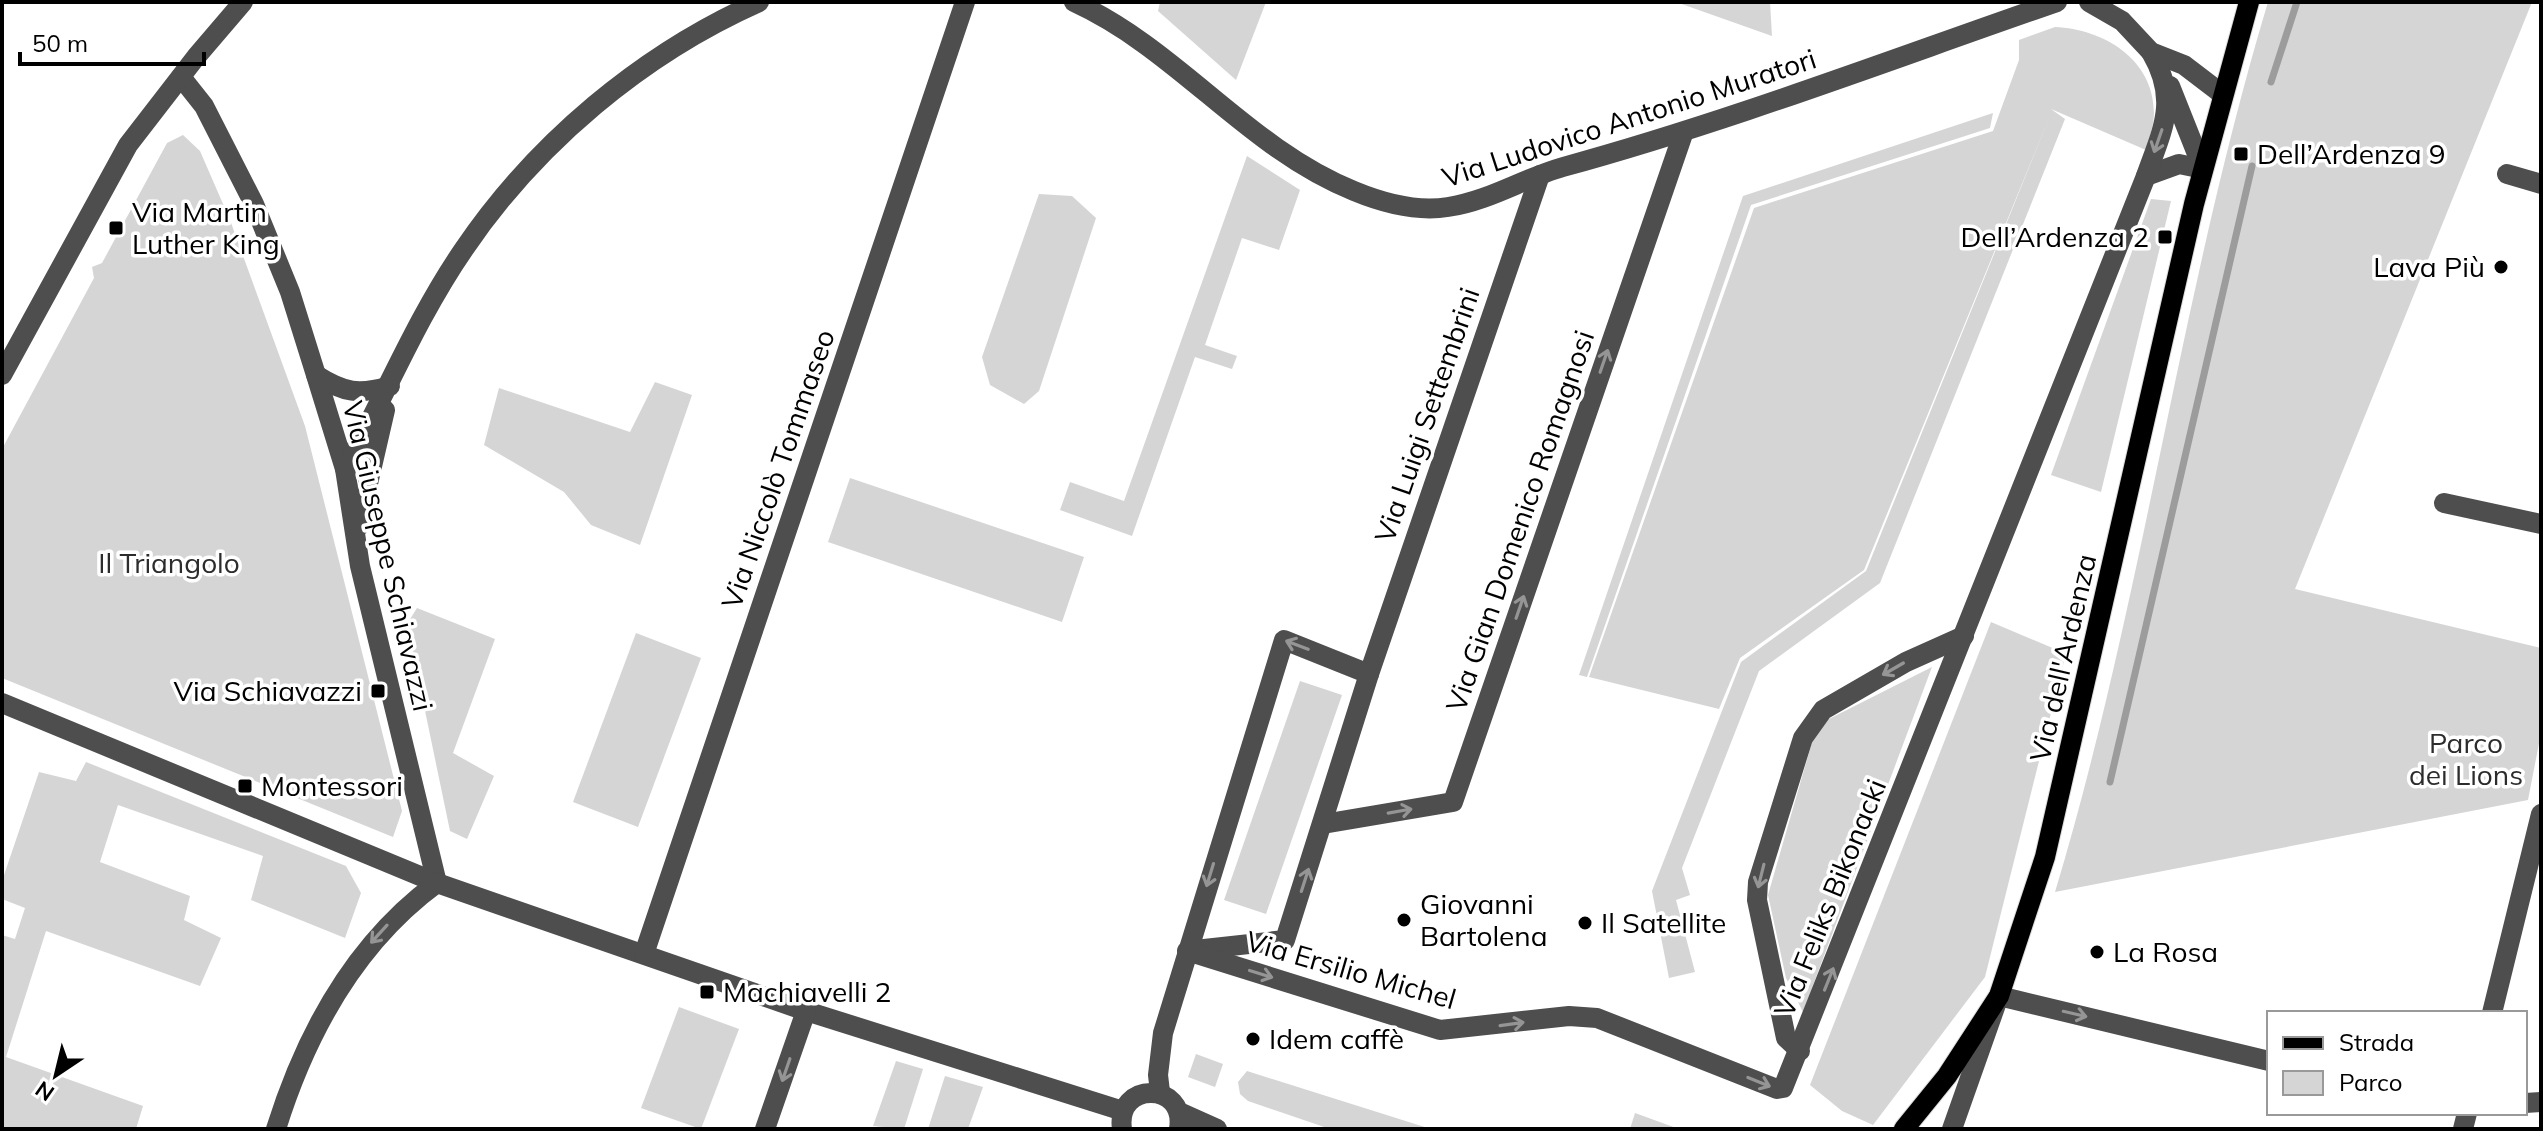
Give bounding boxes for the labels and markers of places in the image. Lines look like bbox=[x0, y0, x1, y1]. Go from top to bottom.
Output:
place label: Dell’Ardenza 9 bbox=[2257, 136, 2446, 171]
marker: Dell’Ardenza 9 bbox=[2232, 145, 2250, 163]
place label: Via Martin Luther King bbox=[132, 194, 280, 261]
marker: Via Martin Luther King bbox=[107, 219, 125, 237]
place label: Dell’Ardenza 2 bbox=[1960, 219, 2149, 254]
marker: Dell’Ardenza 2 bbox=[2156, 228, 2174, 246]
place label: Lava Più bbox=[2373, 249, 2485, 284]
marker: Lava Più bbox=[2492, 258, 2510, 276]
place label: Via Schiavazzi bbox=[174, 673, 362, 708]
marker: Via Schiavazzi bbox=[369, 682, 387, 700]
place label: Montessori bbox=[261, 768, 403, 803]
marker: Montessori bbox=[236, 777, 254, 795]
place label: Giovanni Bartolena bbox=[1420, 886, 1548, 953]
place label: Il Satellite bbox=[1601, 905, 1726, 940]
marker: Giovanni Bartolena bbox=[1395, 911, 1413, 929]
marker: Il Satellite bbox=[1576, 914, 1594, 932]
place label: La Rosa bbox=[2113, 934, 2218, 969]
marker: La Rosa bbox=[2088, 943, 2106, 961]
place label: Machiavelli 2 bbox=[723, 974, 891, 1009]
marker: Machiavelli 2 bbox=[698, 983, 716, 1001]
place label: Idem caffè bbox=[1269, 1021, 1404, 1056]
marker: Idem caffè bbox=[1244, 1030, 1262, 1048]

